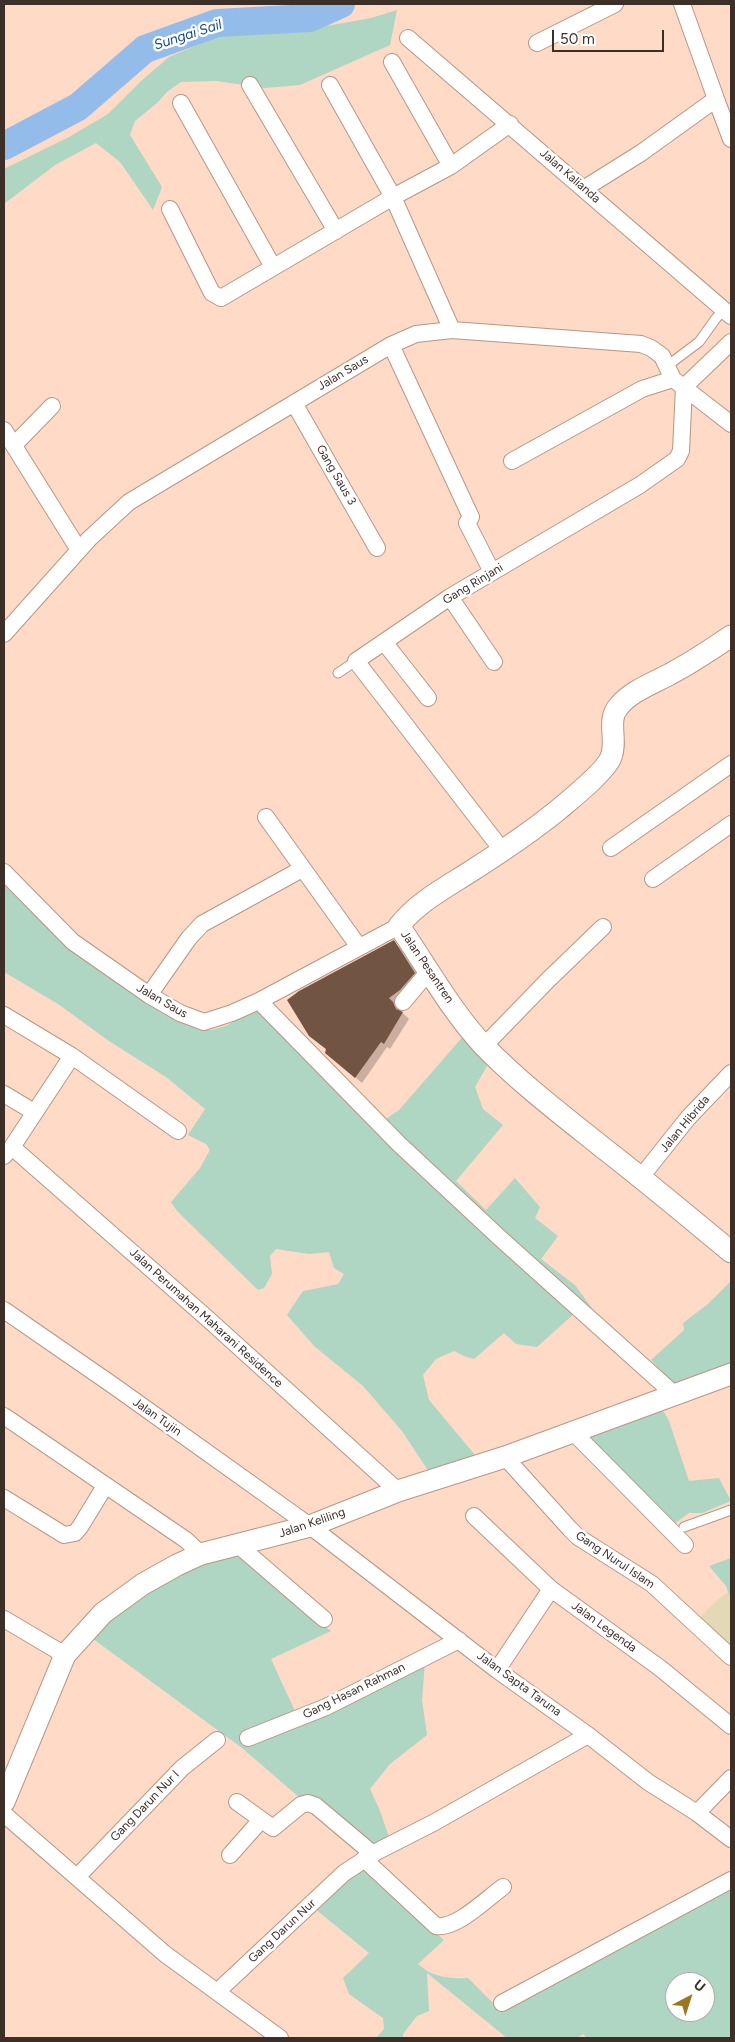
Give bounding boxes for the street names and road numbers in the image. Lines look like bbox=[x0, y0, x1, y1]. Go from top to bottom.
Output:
street label: Jalan Kalianda bbox=[537, 146, 603, 206]
street label: Jalan Saus bbox=[315, 352, 371, 394]
street label: Gang Saus 3 bbox=[313, 442, 359, 508]
street label: Gang Rinjani bbox=[440, 560, 506, 608]
street label: Jalan Pesantren bbox=[397, 928, 457, 1006]
street label: Jalan Saus bbox=[134, 981, 190, 1021]
street label: Jalan Hibrida bbox=[657, 1093, 713, 1155]
street label: Jalan Perumahan Maharani Residence bbox=[126, 1245, 286, 1391]
street label: Jalan Tujin bbox=[130, 1395, 184, 1439]
street label: Jalan Keliling bbox=[277, 1505, 347, 1541]
street label: Gang Nurul Islam bbox=[573, 1528, 657, 1592]
street label: Jalan Legenda bbox=[569, 1599, 639, 1655]
street label: Jalan Sapta Taruna bbox=[474, 1649, 564, 1719]
street label: Gang Hasan Rahman bbox=[301, 1660, 407, 1722]
street label: Gang Darun Nur I bbox=[108, 1768, 182, 1844]
street label: Gang Darun Nur bbox=[245, 1896, 319, 1966]

